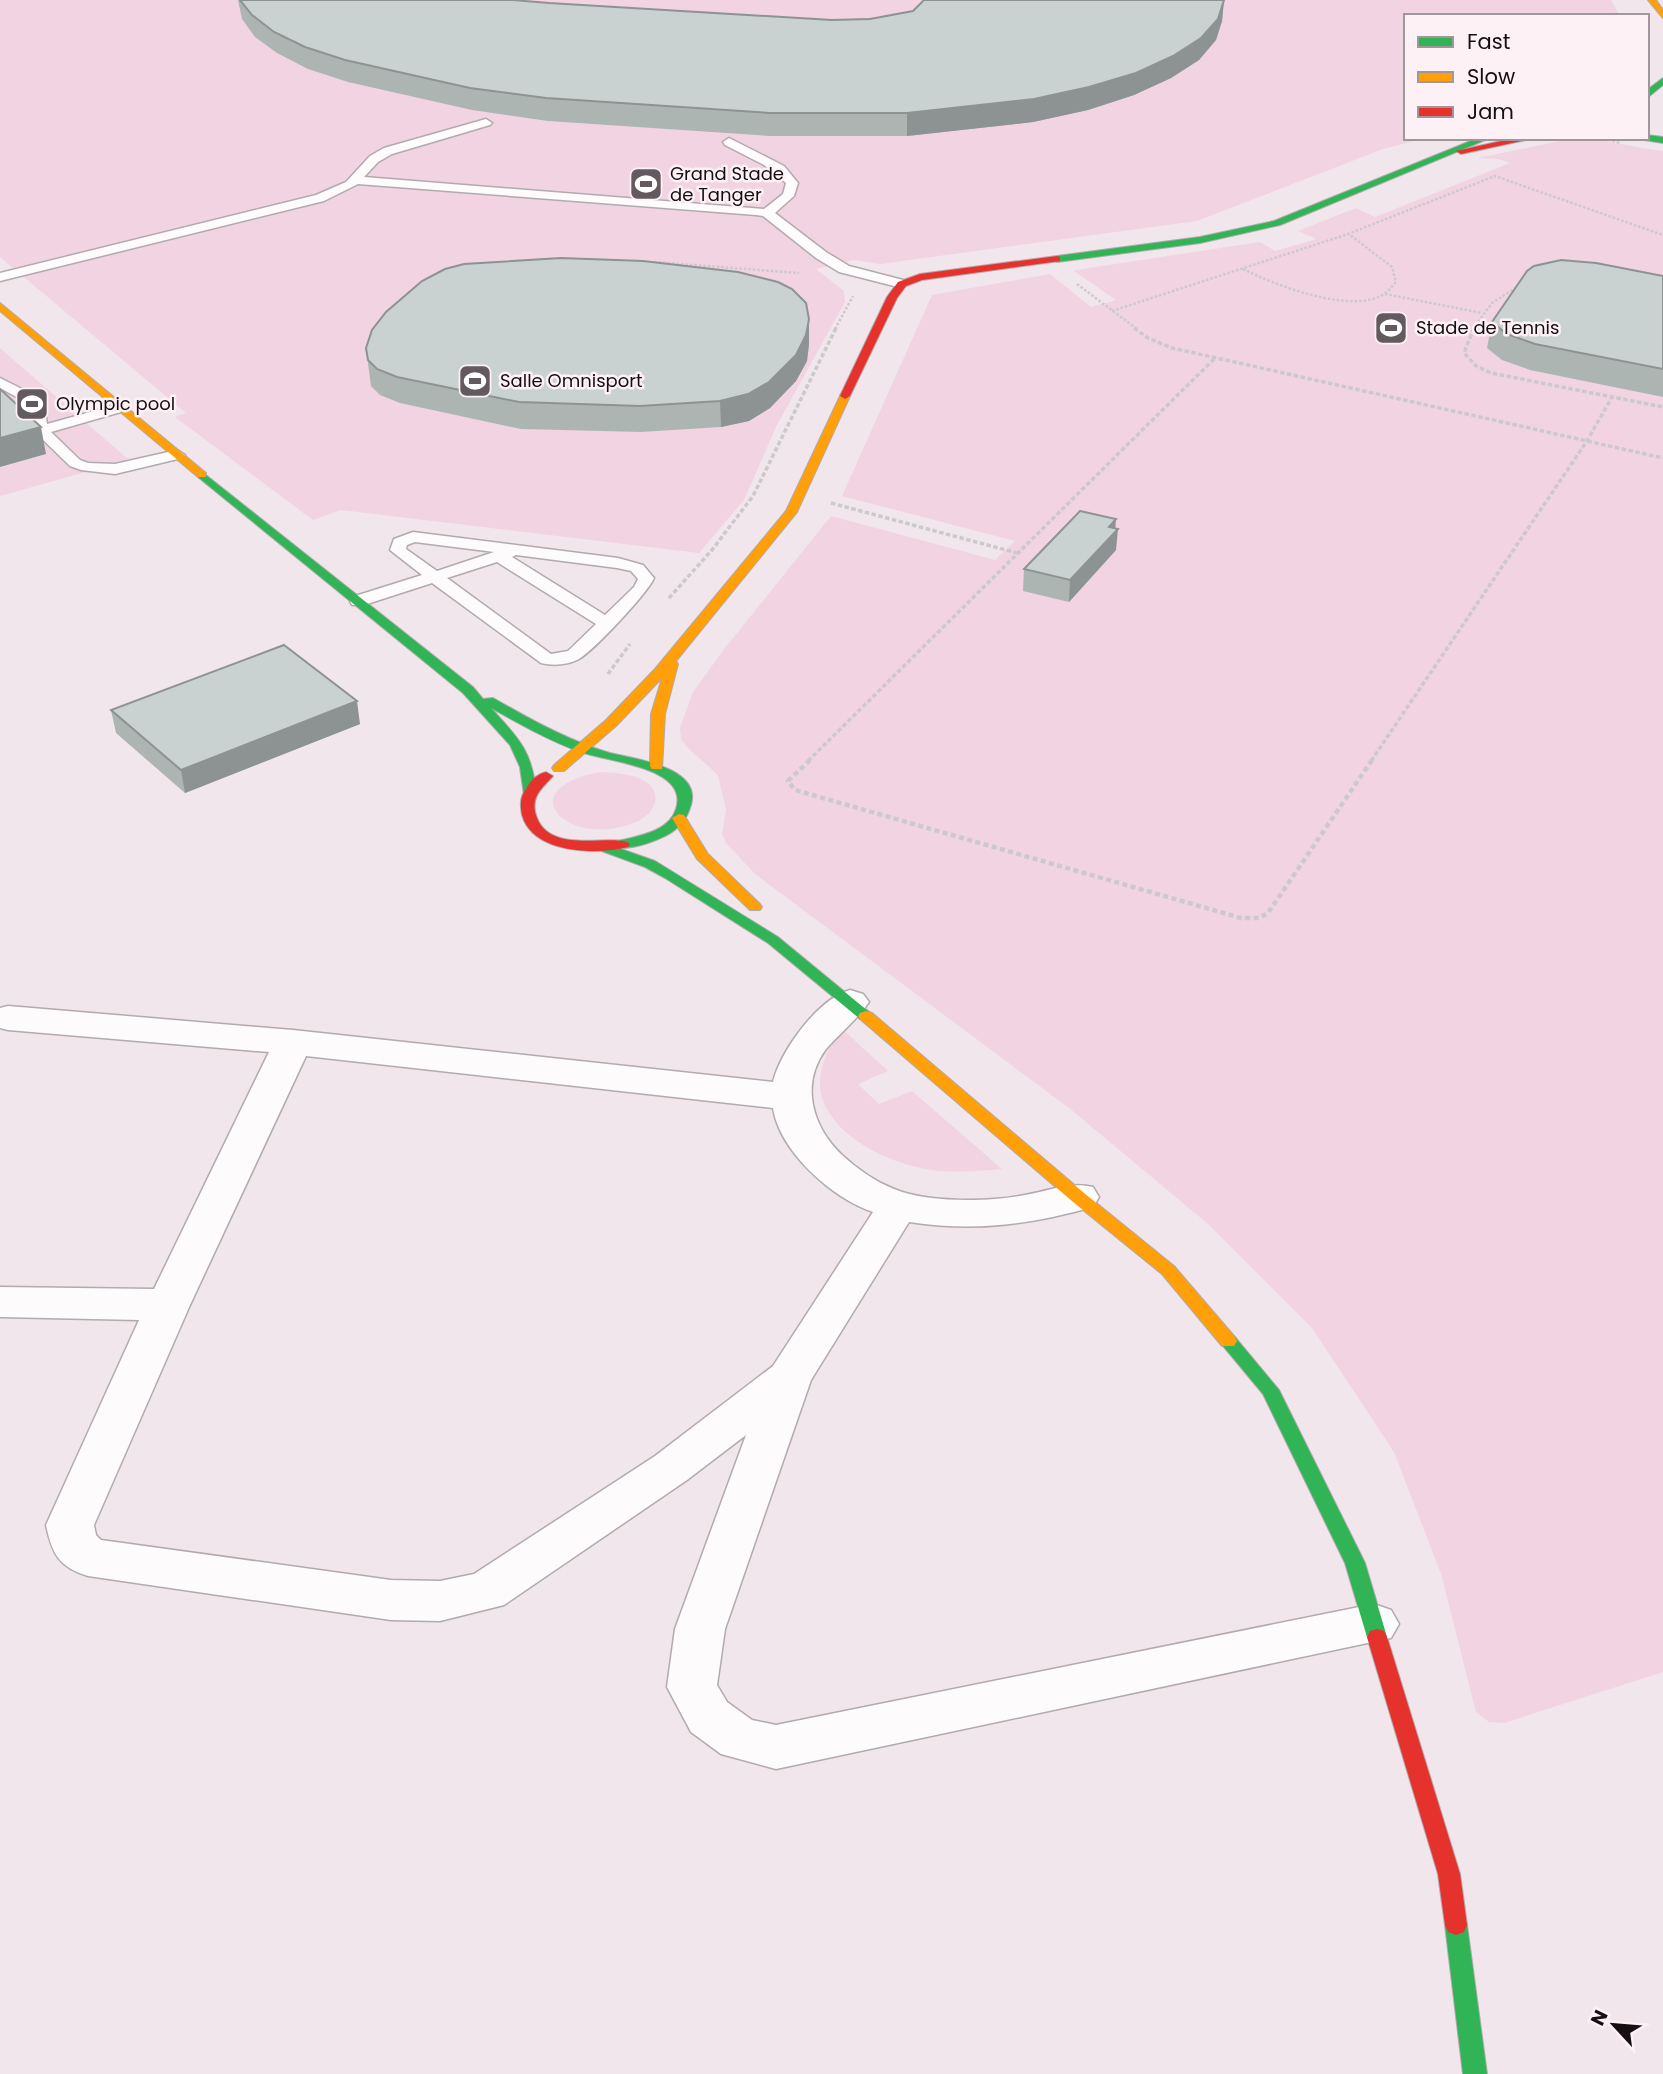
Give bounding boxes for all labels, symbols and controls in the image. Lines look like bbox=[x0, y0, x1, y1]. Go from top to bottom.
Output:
legend bbox=[1404, 14, 1649, 140]
text: Fast bbox=[1467, 27, 1510, 56]
text: Slow bbox=[1467, 62, 1515, 91]
text: Jam bbox=[1467, 97, 1514, 126]
place label: Grand Stade de Tanger bbox=[670, 161, 784, 207]
sports icon: Grand Stade de Tanger bbox=[627, 165, 665, 203]
sports icon: Stade de Tennis bbox=[1372, 309, 1410, 347]
place label: Stade de Tennis bbox=[1416, 315, 1559, 340]
sports icon: Salle Omnisport bbox=[456, 362, 494, 400]
place label: Salle Omnisport bbox=[500, 368, 643, 393]
sports icon: Olympic pool bbox=[13, 385, 51, 423]
place label: Olympic pool bbox=[56, 391, 175, 416]
north arrow bbox=[1579, 1990, 1649, 2060]
text: N bbox=[1584, 2005, 1614, 2030]

